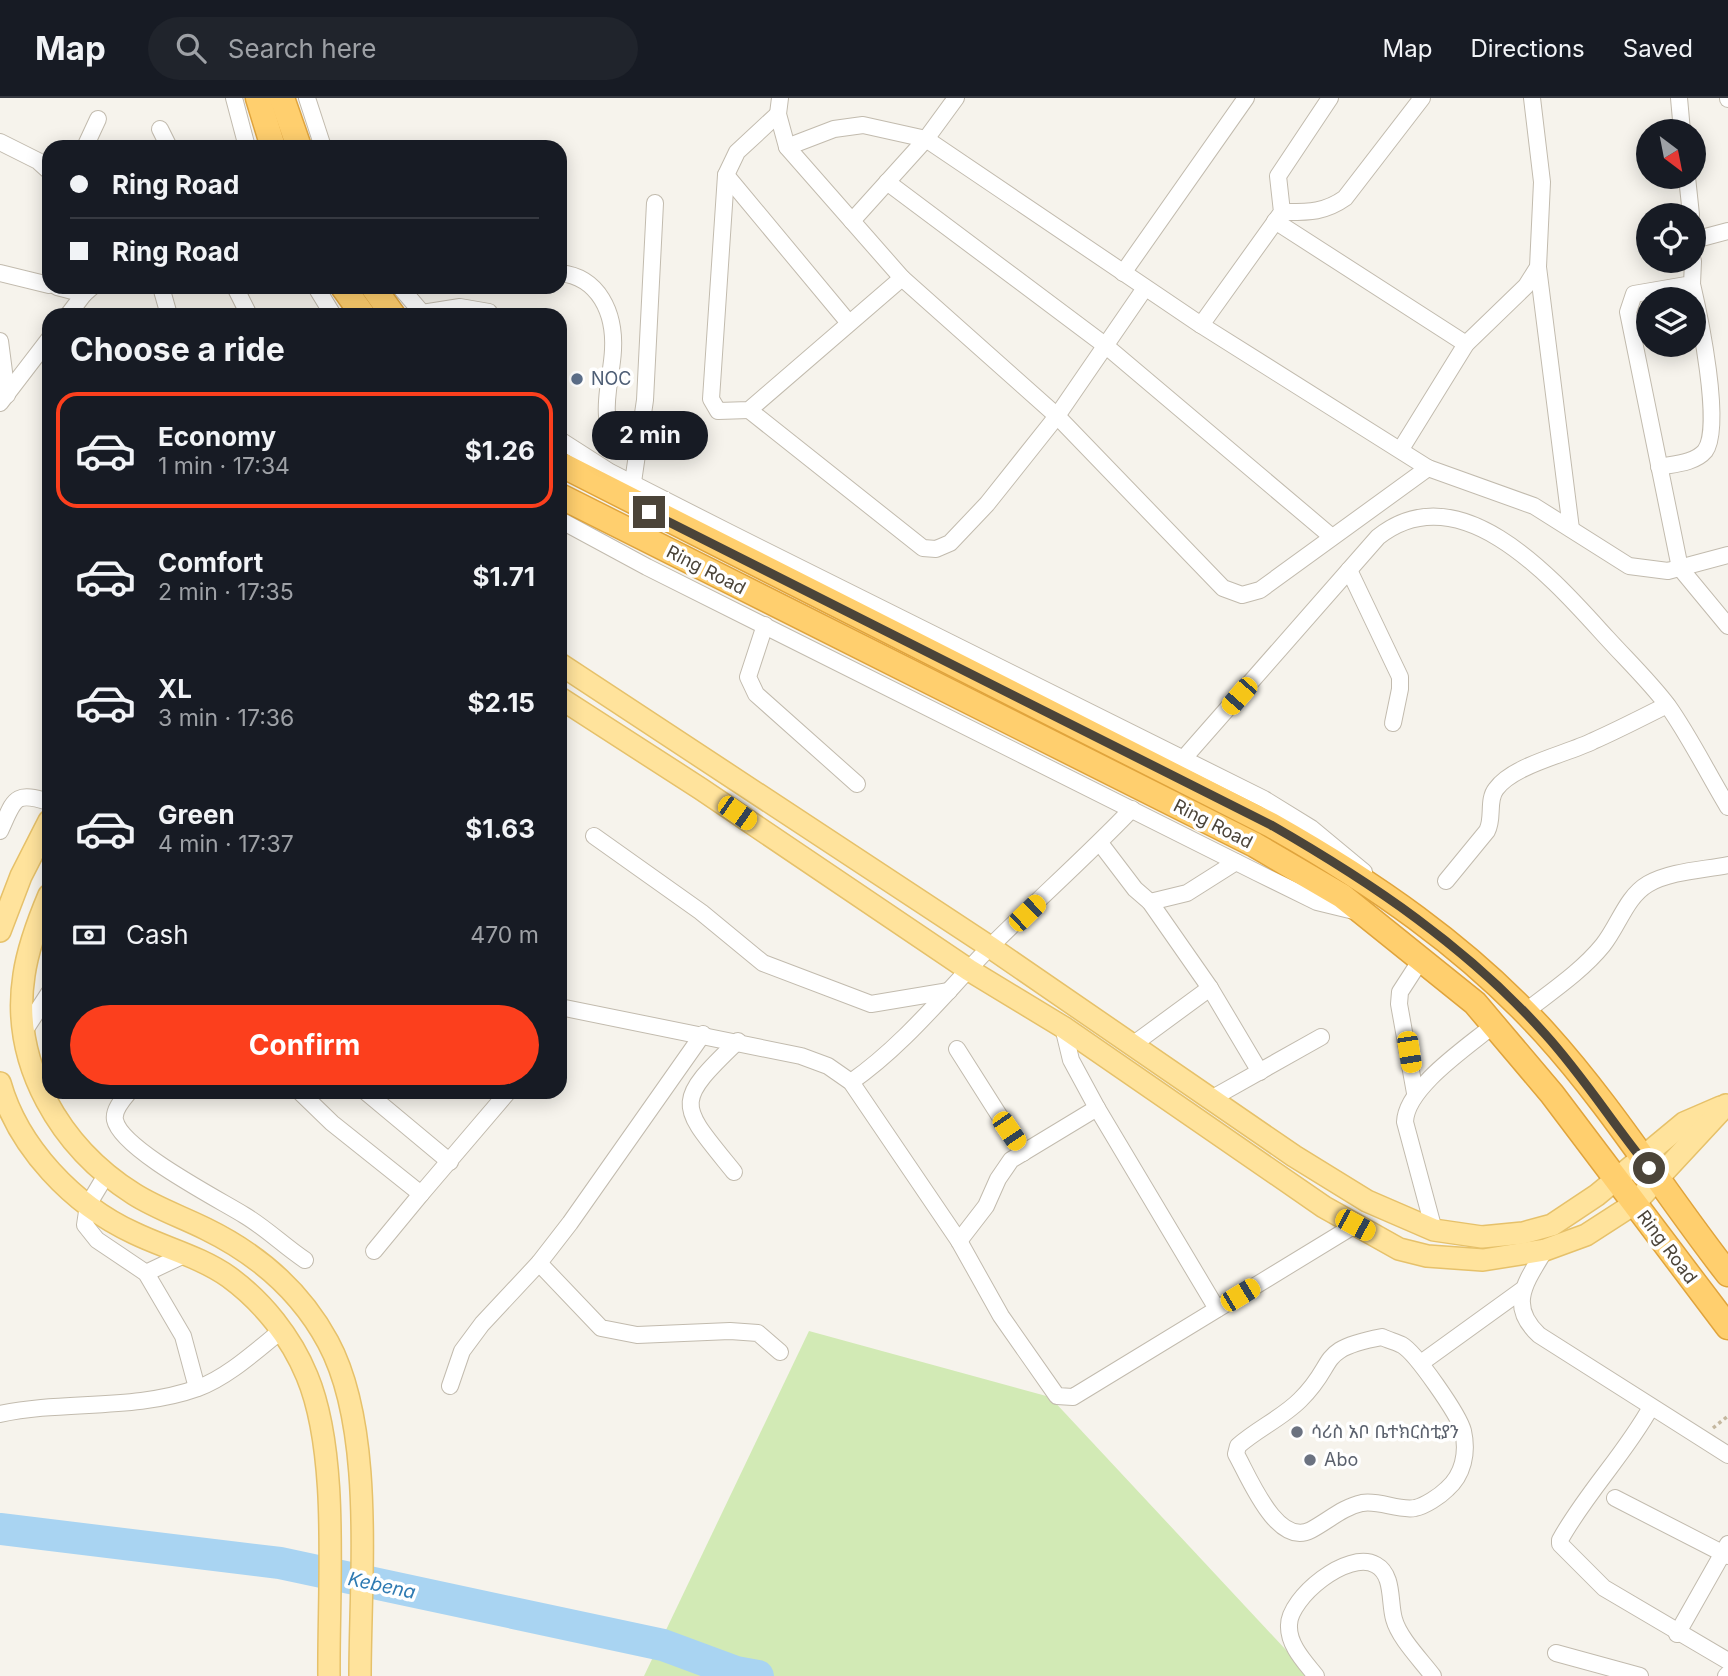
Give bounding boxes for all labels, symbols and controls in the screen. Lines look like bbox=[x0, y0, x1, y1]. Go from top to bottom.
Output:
search box bbox=[148, 17, 638, 80]
text: Map bbox=[35, 28, 106, 68]
icon: search bbox=[172, 29, 210, 67]
text: Search here bbox=[228, 33, 376, 64]
text: Map bbox=[1383, 34, 1432, 63]
text: Directions bbox=[1470, 34, 1585, 63]
text: Saved bbox=[1623, 34, 1693, 63]
north arrow bbox=[1636, 119, 1706, 189]
map controls bbox=[1636, 119, 1706, 357]
text: Ring Road bbox=[112, 169, 239, 200]
button: locate bbox=[1636, 203, 1706, 273]
text: Ring Road bbox=[112, 236, 239, 267]
button: layers bbox=[1636, 287, 1706, 357]
text: Choose a ride bbox=[70, 330, 285, 369]
place label: NOC bbox=[591, 368, 631, 389]
marker: NOC bbox=[569, 371, 585, 387]
callout: 2 min bbox=[591, 410, 707, 460]
icon: car bbox=[74, 419, 137, 482]
text: Economy bbox=[158, 421, 276, 452]
text: 2 min bbox=[619, 421, 681, 449]
text: $1.26 bbox=[465, 435, 535, 466]
text: 1 min · 17:34 bbox=[158, 452, 290, 480]
route end bbox=[633, 496, 665, 528]
street label: Ring Road bbox=[663, 541, 749, 598]
icon: car bbox=[74, 545, 137, 608]
text: Comfort bbox=[158, 547, 263, 578]
text: $1.71 bbox=[472, 561, 535, 592]
text: 2 min · 17:35 bbox=[158, 578, 294, 606]
icon: car bbox=[74, 671, 137, 734]
text: XL bbox=[158, 673, 192, 704]
car bbox=[1218, 673, 1261, 719]
text: $2.15 bbox=[467, 687, 535, 718]
text: 3 min · 17:36 bbox=[158, 704, 294, 732]
car bbox=[714, 792, 761, 834]
street label: Ring Road bbox=[1170, 795, 1256, 852]
icon: car bbox=[74, 797, 137, 860]
text: Green bbox=[158, 799, 235, 830]
text: $1.63 bbox=[465, 813, 535, 844]
text: 4 min · 17:37 bbox=[158, 830, 294, 858]
car bbox=[1005, 891, 1050, 935]
icon: cash bbox=[70, 916, 108, 954]
text: Cash bbox=[126, 919, 189, 950]
text: 470 m bbox=[470, 921, 539, 949]
button: Confirm bbox=[70, 1005, 539, 1085]
car bbox=[1396, 1030, 1423, 1074]
car bbox=[989, 1108, 1030, 1154]
route start bbox=[1633, 1152, 1665, 1184]
car bbox=[1332, 1206, 1379, 1244]
street label: Ring Road bbox=[1633, 1206, 1702, 1287]
car bbox=[1217, 1275, 1264, 1315]
place label: ሳሪስ አቦ ቤተክርስቲያን bbox=[1311, 1421, 1459, 1442]
marker: ሳሪስ አቦ ቤተክርስቲያን bbox=[1289, 1424, 1305, 1440]
place label: Abo bbox=[1324, 1449, 1358, 1470]
marker: Abo bbox=[1302, 1452, 1318, 1468]
water label: Kebena bbox=[346, 1567, 418, 1604]

